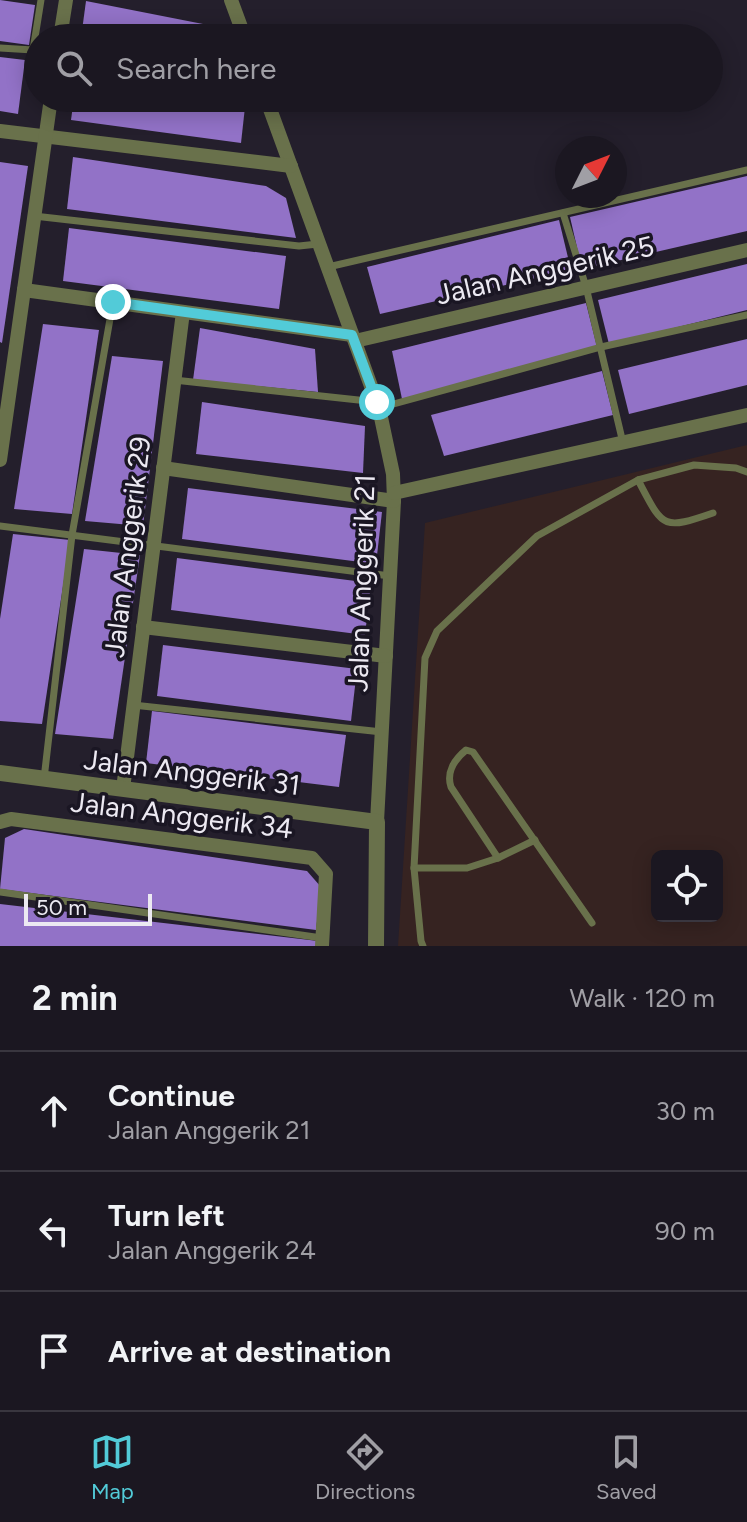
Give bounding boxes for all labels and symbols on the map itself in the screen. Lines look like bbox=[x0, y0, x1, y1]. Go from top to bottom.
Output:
north arrow bbox=[555, 136, 627, 208]
street label: Jalan Anggerik 25 bbox=[433, 228, 657, 312]
route end bbox=[95, 284, 131, 320]
route start bbox=[359, 384, 395, 420]
street label: Jalan Anggerik 29 bbox=[97, 435, 157, 659]
street label: Jalan Anggerik 21 bbox=[340, 473, 382, 693]
street label: Jalan Anggerik 31 bbox=[82, 742, 302, 802]
street label: Jalan Anggerik 34 bbox=[69, 785, 295, 845]
scale bar bbox=[24, 890, 152, 926]

